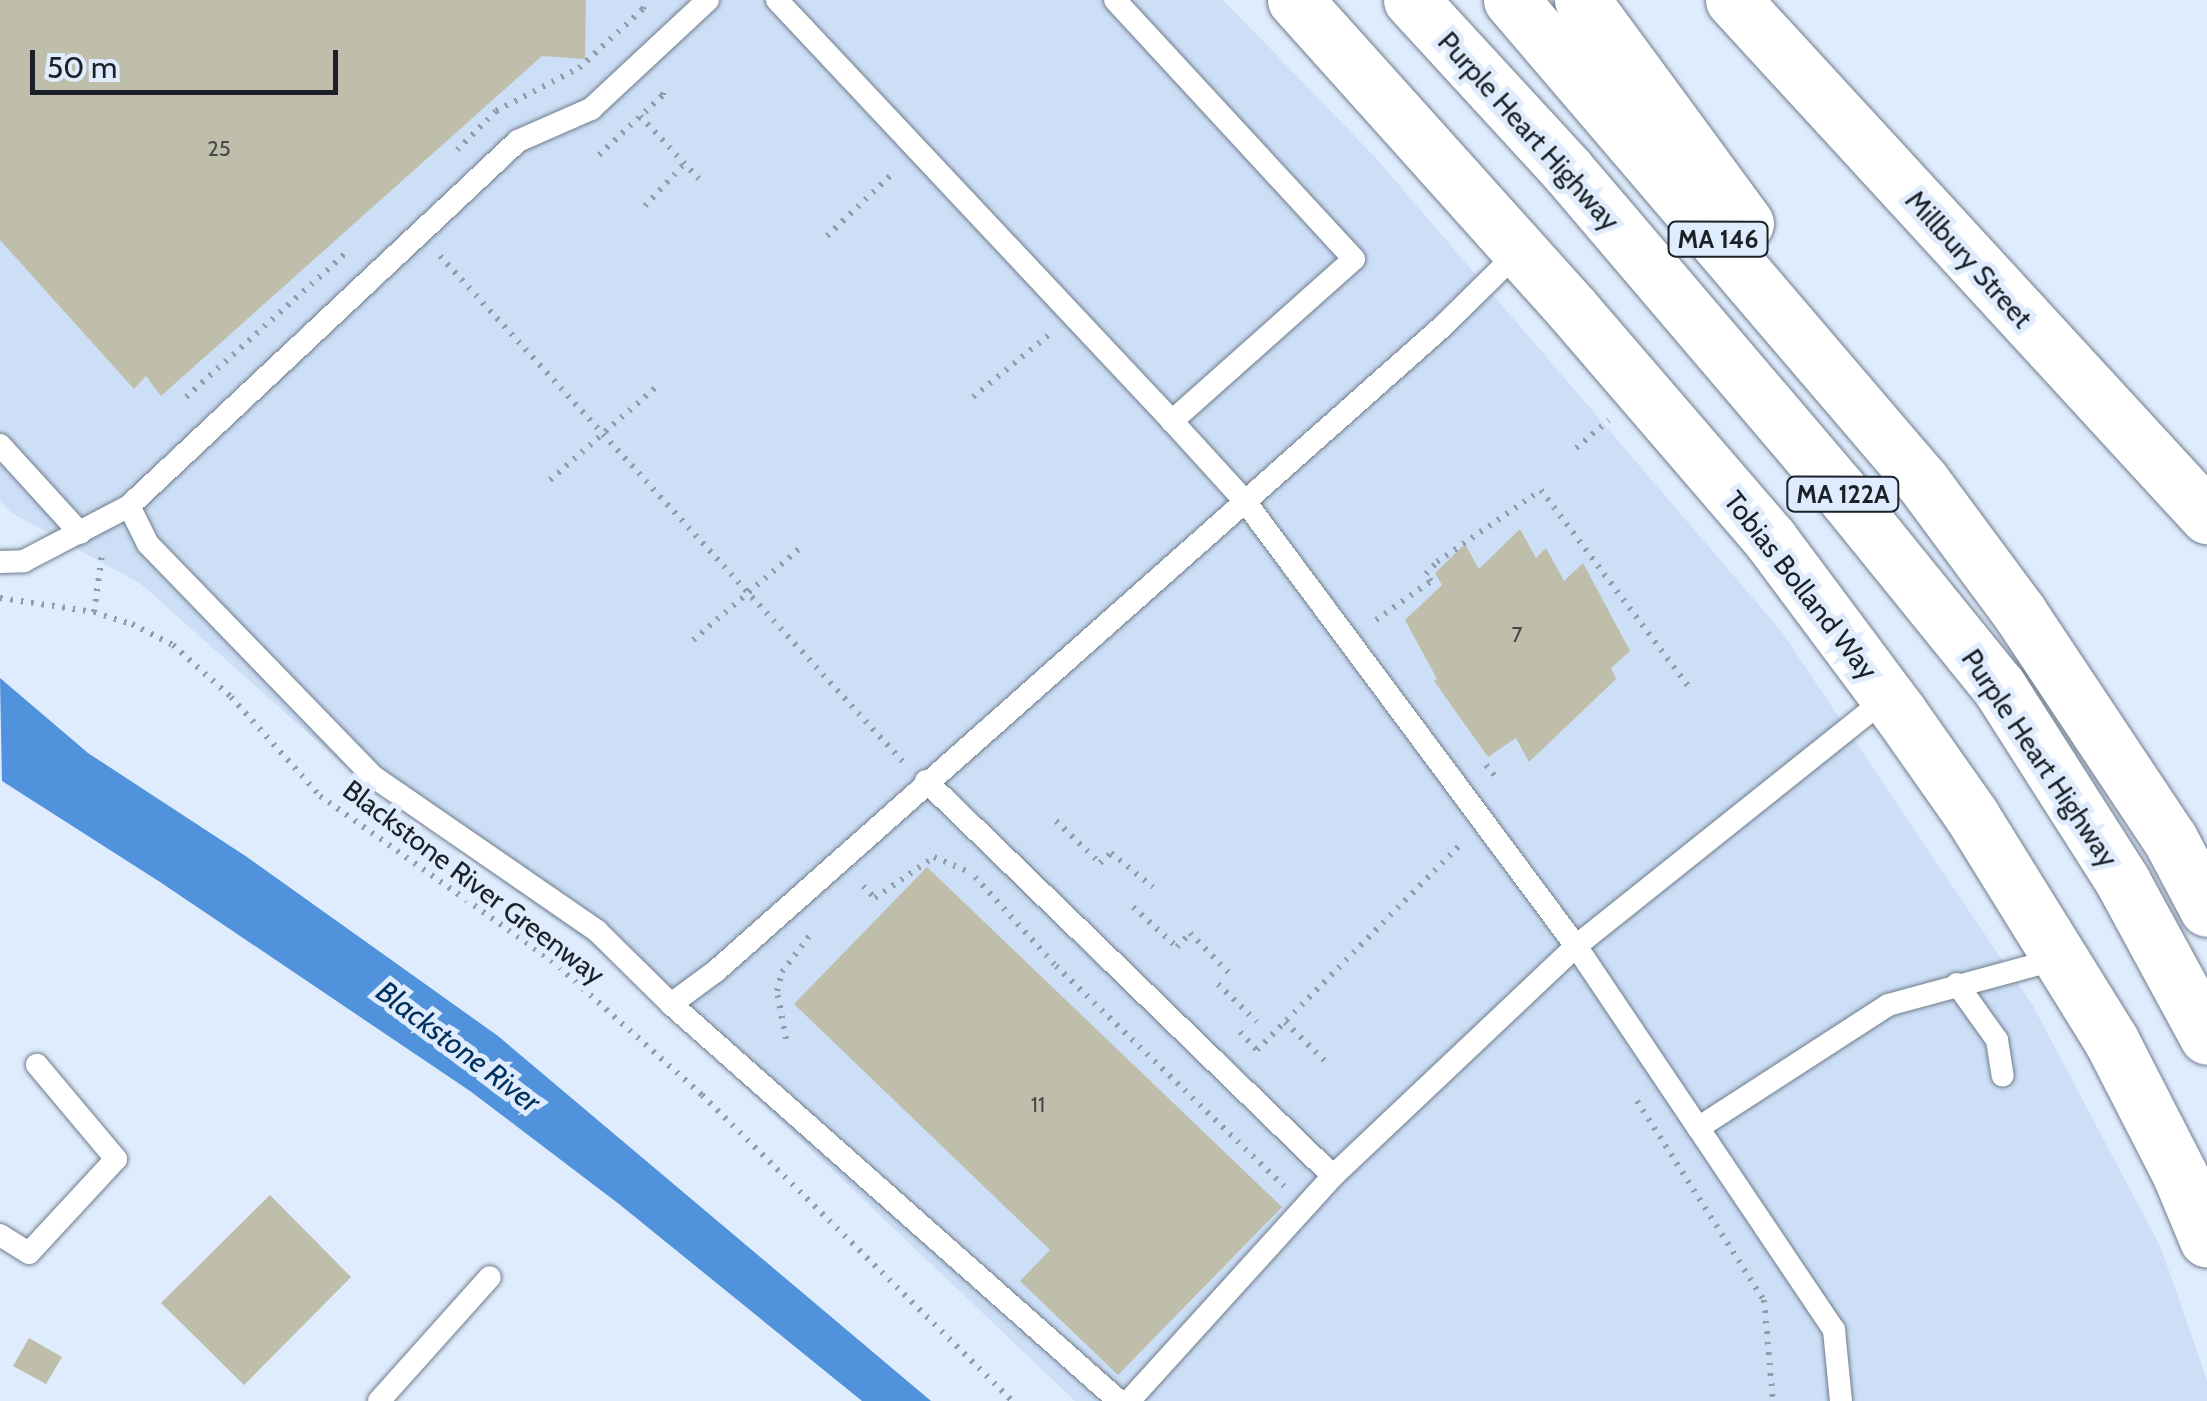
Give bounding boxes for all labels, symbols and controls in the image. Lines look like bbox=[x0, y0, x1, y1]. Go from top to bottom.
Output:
street label: Purple Heart Highway bbox=[1431, 25, 1627, 237]
scale bar bbox=[35, 30, 342, 92]
text: 50 m bbox=[47, 49, 117, 86]
house number: 25 bbox=[207, 136, 231, 162]
street label: Millbury Street bbox=[1899, 183, 2039, 335]
road number: MA 146 bbox=[1666, 219, 1770, 259]
road number: MA 122A bbox=[1786, 474, 1900, 514]
street label: Tobias Bolland Way bbox=[1717, 484, 1885, 686]
house number: 7 bbox=[1511, 622, 1523, 648]
street label: Purple Heart Highway bbox=[1955, 643, 2125, 873]
street label: Blackstone River Greenway bbox=[337, 773, 611, 991]
water label: Blackstone River bbox=[369, 974, 547, 1120]
house number: 11 bbox=[1031, 1092, 1045, 1118]

